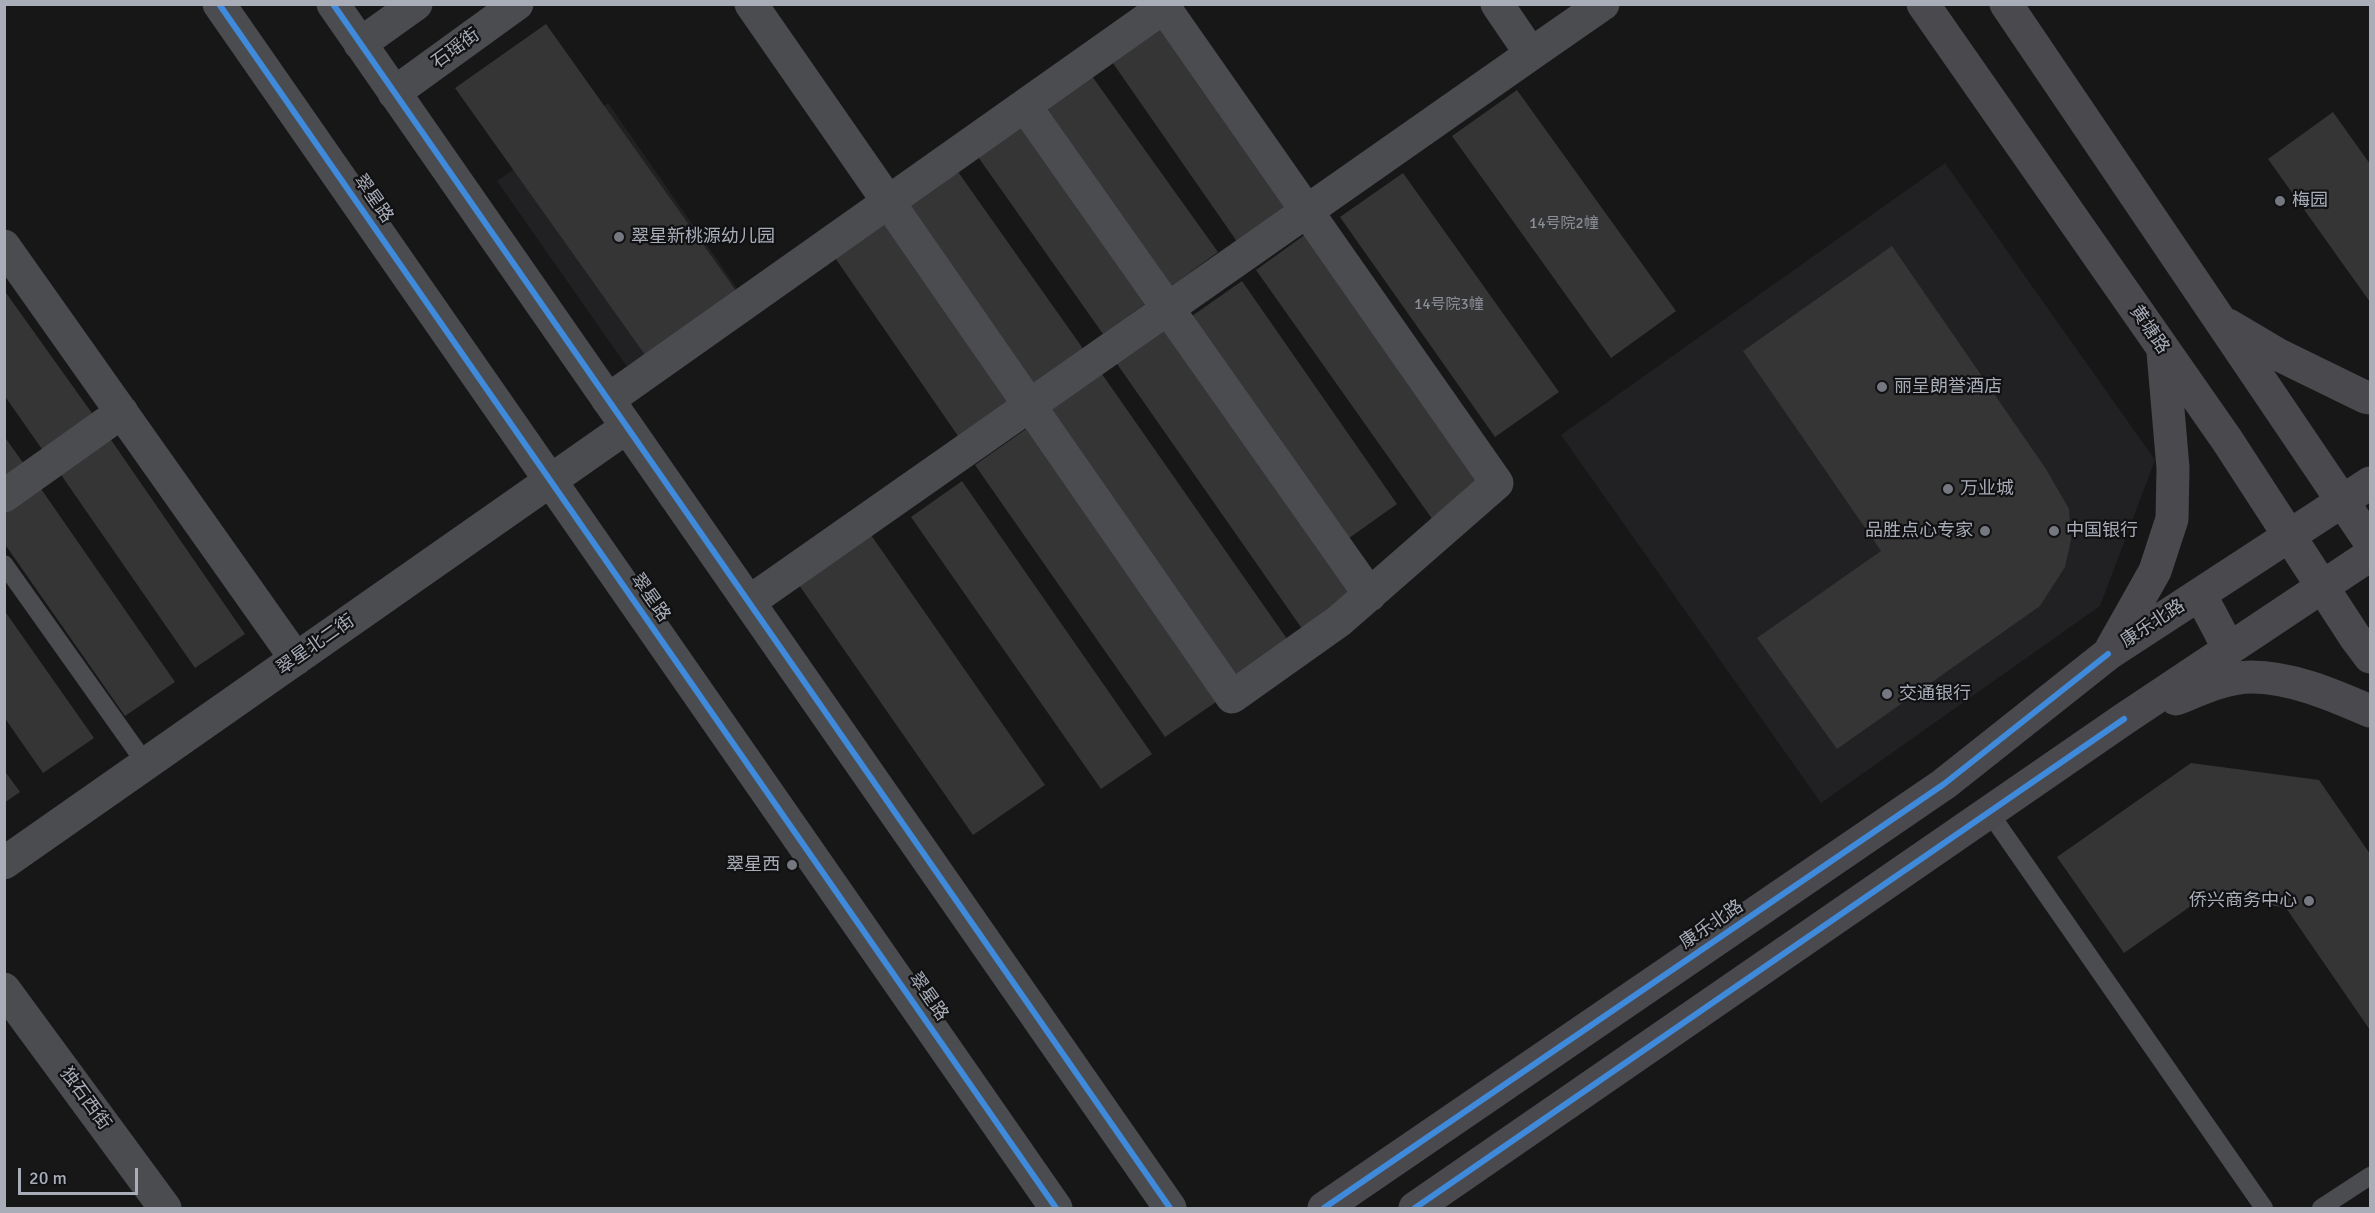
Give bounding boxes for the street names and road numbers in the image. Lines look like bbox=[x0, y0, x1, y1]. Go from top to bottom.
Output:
street label: 石瑶街 bbox=[428, 24, 484, 74]
street label: 翠星路 bbox=[349, 171, 397, 227]
street label: 黄塘路 bbox=[2125, 302, 2173, 358]
street label: 翠星路 bbox=[626, 570, 674, 626]
street label: 康乐北路 bbox=[2117, 595, 2189, 653]
street label: 翠星北二街 bbox=[273, 610, 359, 680]
street label: 康乐北路 bbox=[1676, 896, 1748, 954]
street label: 翠星路 bbox=[904, 969, 952, 1025]
street label: 独石西街 bbox=[55, 1064, 115, 1134]

